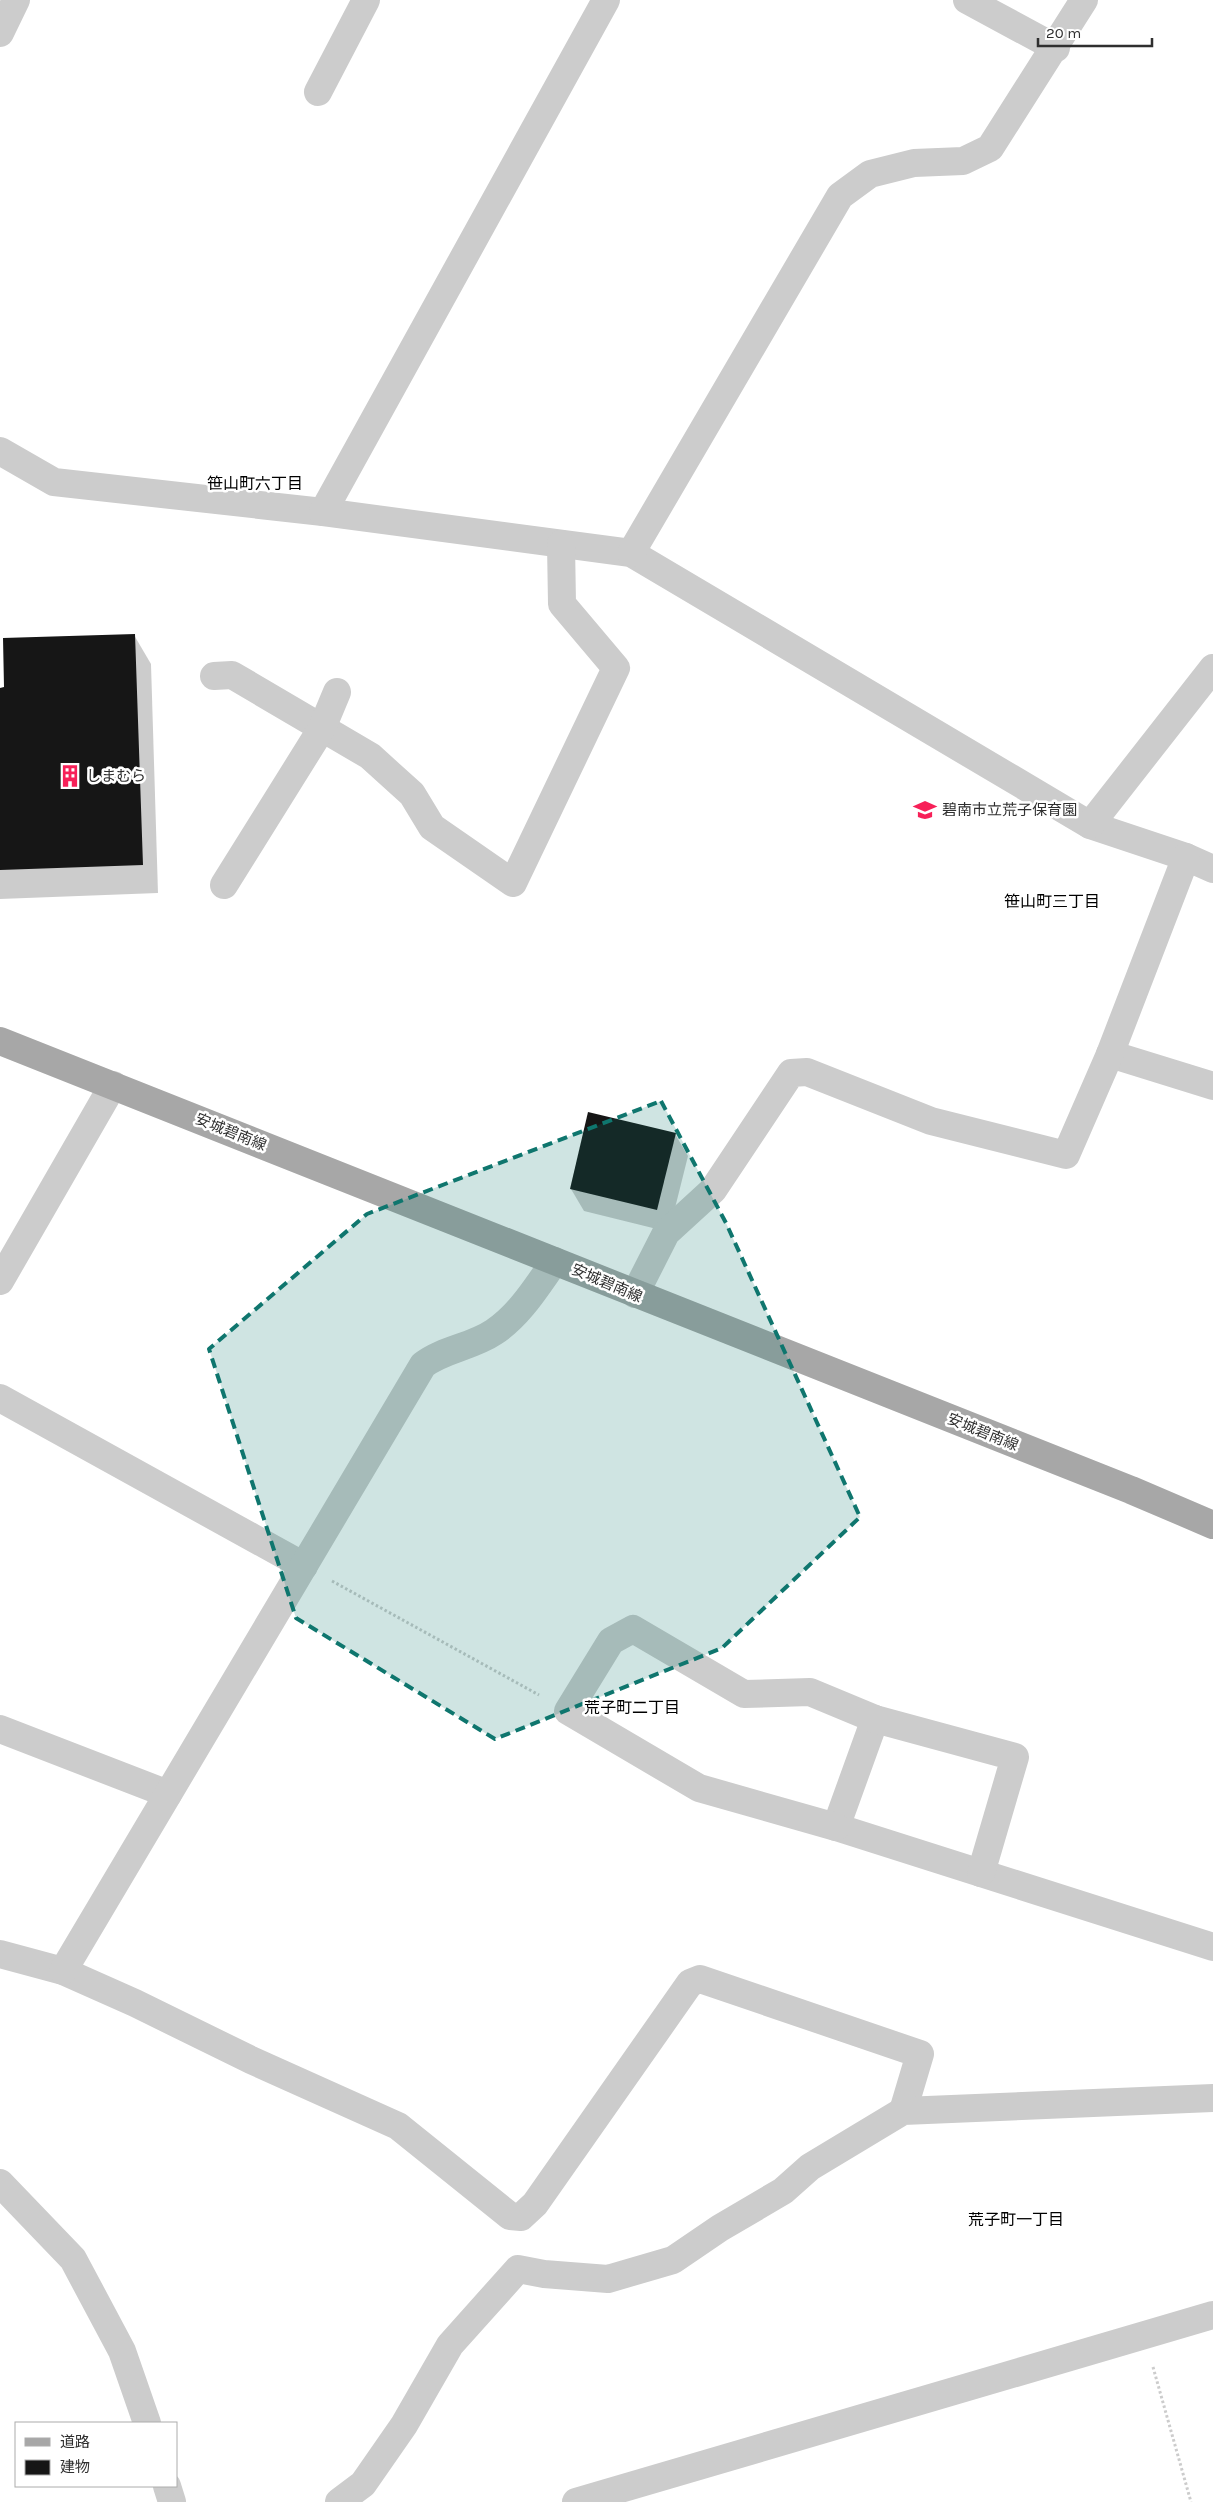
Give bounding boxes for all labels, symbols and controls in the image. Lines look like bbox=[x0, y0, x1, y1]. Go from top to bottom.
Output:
scale bar bbox=[1038, 15, 1152, 47]
text: 20 m bbox=[1046, 24, 1081, 42]
district label: 笹山町六丁目 bbox=[207, 474, 303, 493]
building icon: しまむら bbox=[57, 763, 83, 789]
place label: しまむら bbox=[86, 767, 146, 785]
school or university icon: 碧南市立荒子保育園 bbox=[912, 797, 938, 823]
place label: 碧南市立荒子保育園 bbox=[942, 801, 1077, 819]
district label: 笹山町三丁目 bbox=[1004, 892, 1100, 911]
street label: 安城碧南線 bbox=[193, 1110, 269, 1154]
street label: 安城碧南線 bbox=[569, 1260, 645, 1306]
street label: 安城碧南線 bbox=[945, 1410, 1021, 1454]
district label: 荒子町二丁目 bbox=[584, 1698, 680, 1717]
district label: 荒子町一丁目 bbox=[968, 2210, 1064, 2229]
legend bbox=[15, 2422, 178, 2487]
text: 道路 bbox=[60, 2433, 90, 2451]
text: 建物 bbox=[60, 2458, 90, 2476]

